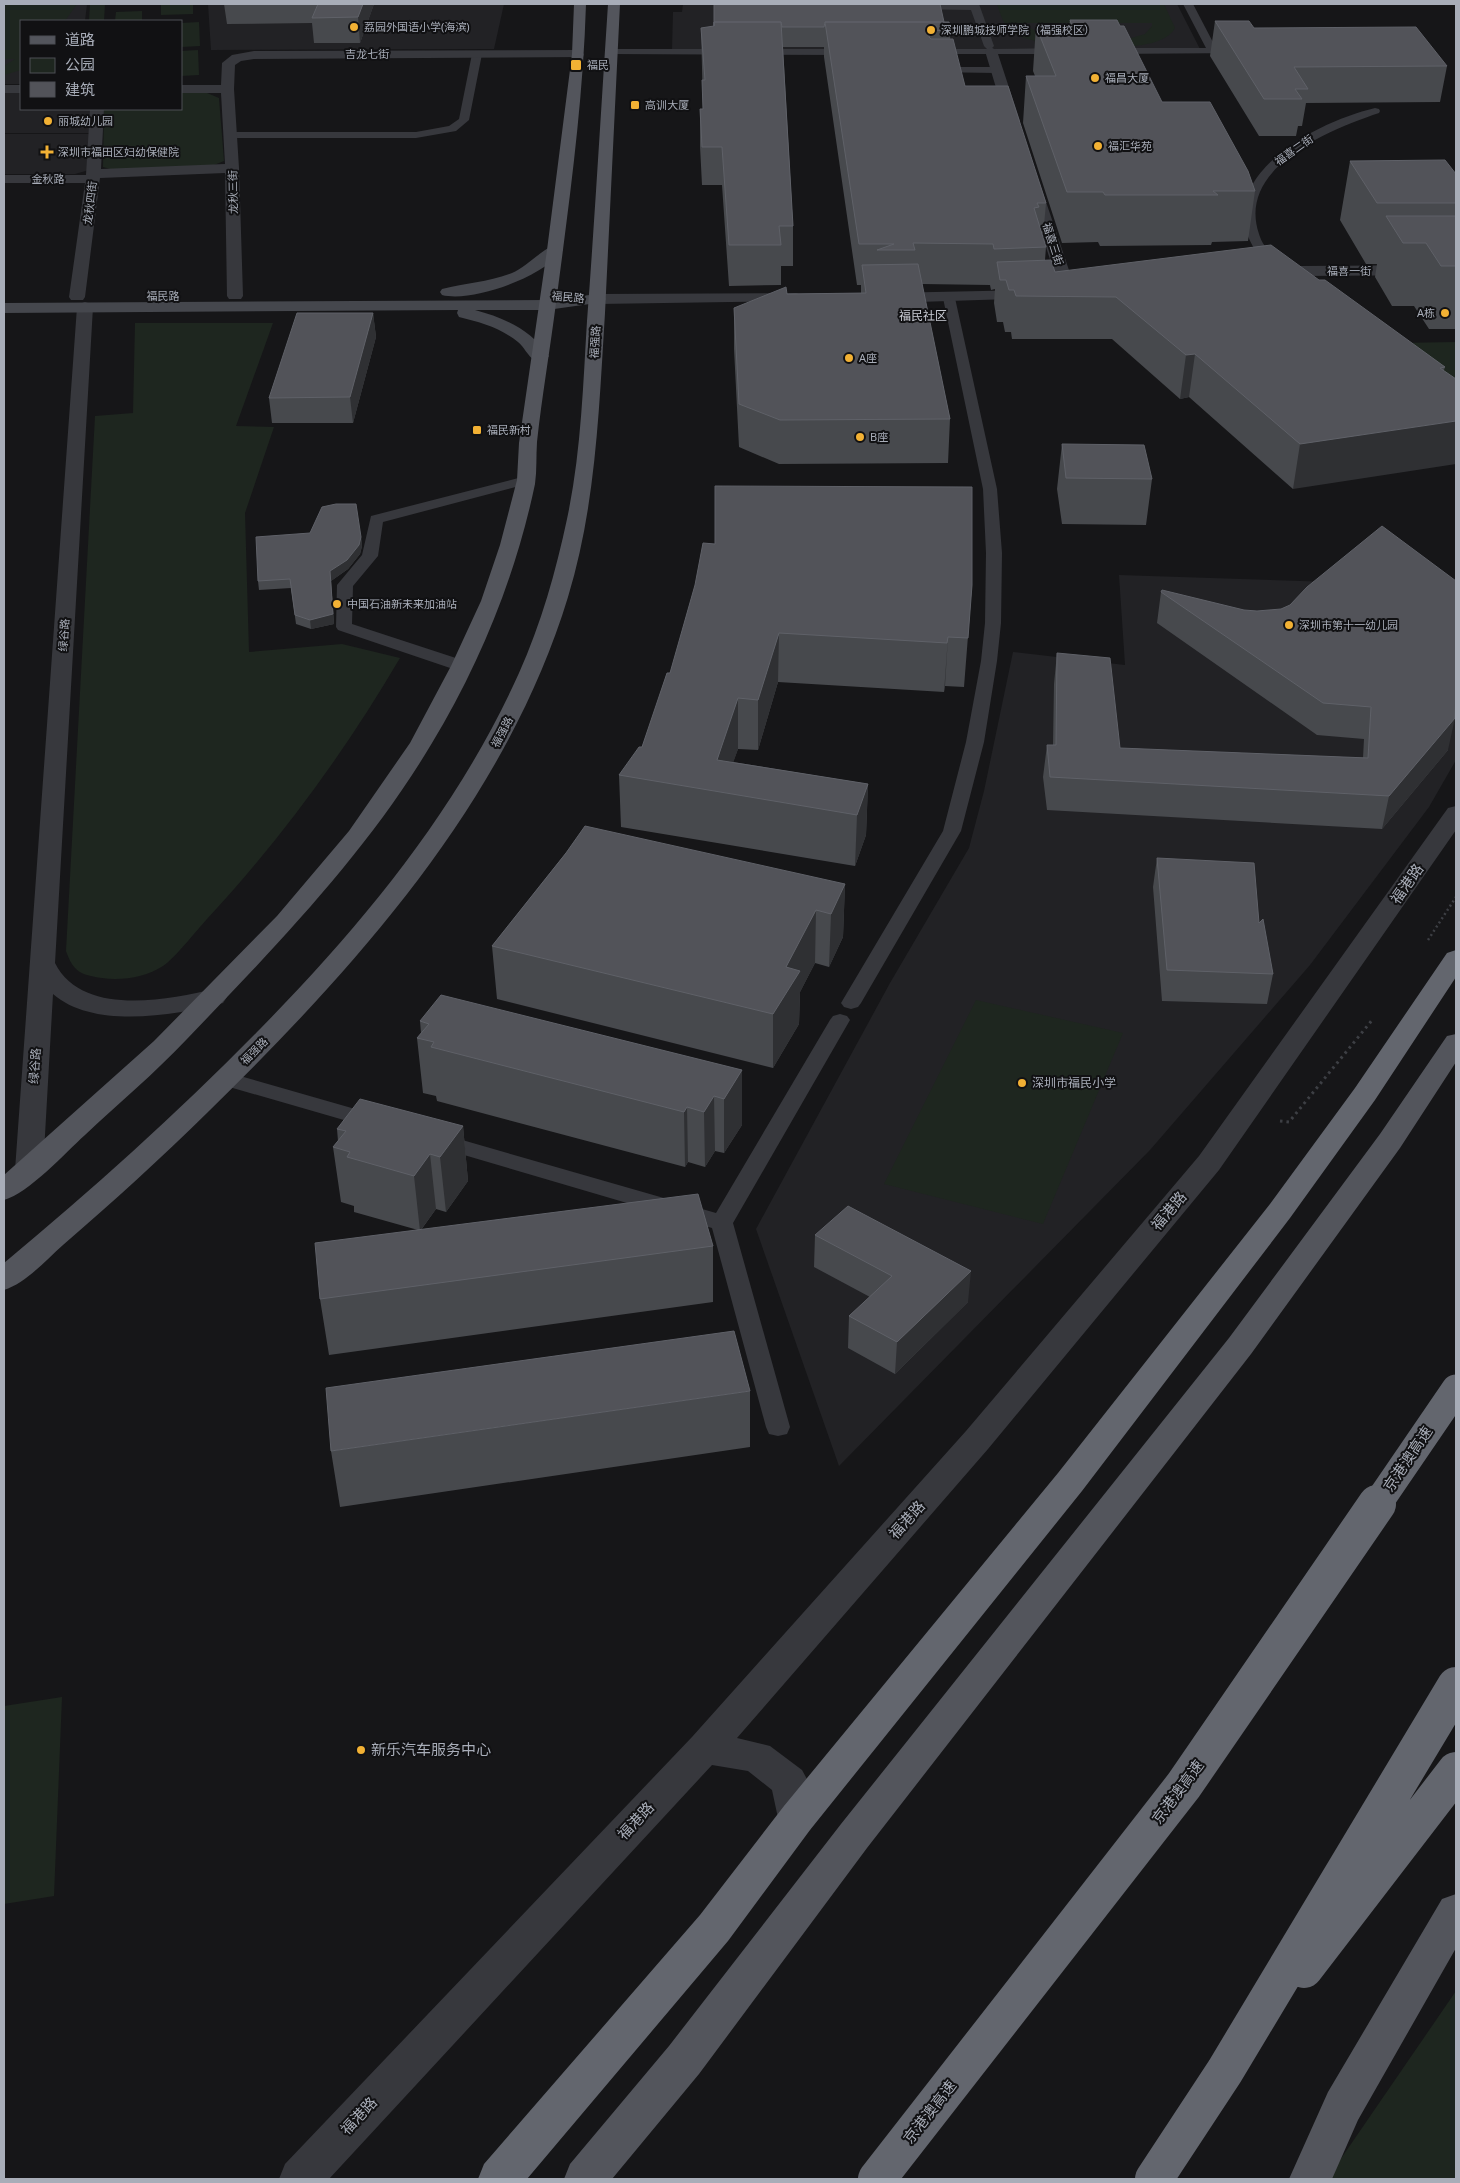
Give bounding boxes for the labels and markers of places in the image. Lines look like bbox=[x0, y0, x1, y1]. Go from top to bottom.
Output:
place label: 荔园外国语小学(海滨) bbox=[364, 19, 470, 34]
marker: 荔园外国语小学(海滨) bbox=[348, 21, 360, 33]
place label: 深圳鹏城技师学院（福强校区） bbox=[941, 22, 1095, 37]
marker: 深圳鹏城技师学院（福强校区） bbox=[925, 24, 937, 36]
place label: 福民 bbox=[587, 57, 609, 72]
marker: 福民 bbox=[569, 58, 583, 72]
place label: 福昌大厦 bbox=[1105, 70, 1149, 85]
marker: 福昌大厦 bbox=[1089, 72, 1101, 84]
place label: 高训大厦 bbox=[645, 97, 689, 112]
marker: 高训大厦 bbox=[629, 99, 641, 111]
place label: 丽城幼儿园 bbox=[58, 113, 113, 128]
marker: 丽城幼儿园 bbox=[42, 115, 54, 127]
place label: 福汇华苑 bbox=[1108, 138, 1152, 153]
marker: 福汇华苑 bbox=[1092, 140, 1104, 152]
place label: 深圳市福田区妇幼保健院 bbox=[58, 144, 179, 159]
marker: 深圳市福田区妇幼保健院 bbox=[40, 145, 54, 159]
place label: A栋 bbox=[1417, 305, 1435, 320]
marker: A栋 bbox=[1439, 307, 1451, 319]
place label: A座 bbox=[859, 350, 877, 365]
marker: A座 bbox=[843, 352, 855, 364]
place label: 福民新村 bbox=[487, 422, 531, 437]
marker: 福民新村 bbox=[471, 424, 483, 436]
place label: B座 bbox=[870, 429, 888, 444]
marker: B座 bbox=[854, 431, 866, 443]
place label: 中国石油新未来加油站 bbox=[347, 596, 457, 611]
marker: 中国石油新未来加油站 bbox=[331, 598, 343, 610]
place label: 深圳市第十一幼儿园 bbox=[1299, 617, 1398, 632]
marker: 深圳市第十一幼儿园 bbox=[1283, 619, 1295, 631]
place label: 深圳市福民小学 bbox=[1032, 1074, 1116, 1091]
marker: 深圳市福民小学 bbox=[1016, 1077, 1028, 1089]
place label: 新乐汽车服务中心 bbox=[371, 1739, 491, 1759]
marker: 新乐汽车服务中心 bbox=[355, 1744, 367, 1756]

